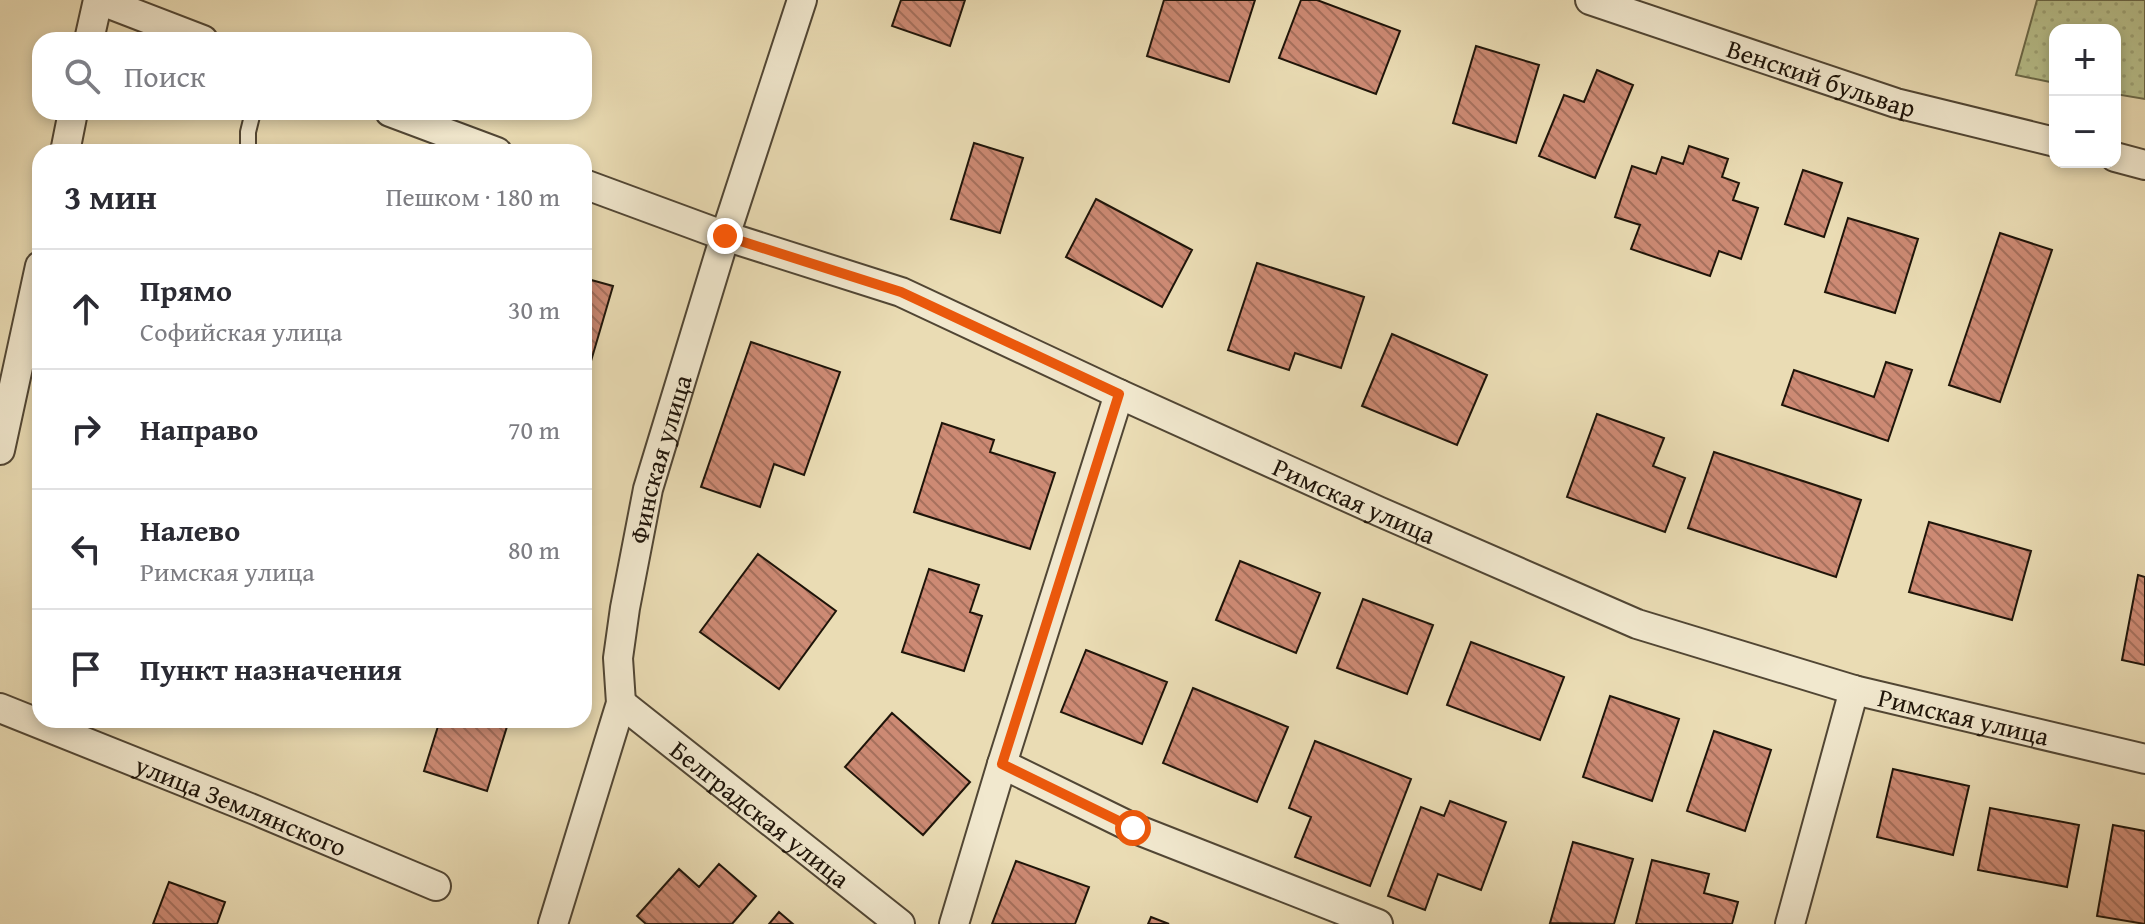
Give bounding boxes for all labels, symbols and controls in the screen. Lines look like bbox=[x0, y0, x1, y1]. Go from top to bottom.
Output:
map controls bbox=[2049, 24, 2121, 168]
button: + bbox=[2049, 24, 2121, 96]
street label: Венский бульвар bbox=[1722, 28, 1919, 127]
search box bbox=[32, 32, 592, 120]
icon: search bbox=[60, 54, 104, 98]
text: Поиск bbox=[124, 54, 206, 98]
button: − bbox=[2049, 96, 2121, 168]
text: 3 мин bbox=[64, 172, 157, 221]
text: Пешком · 180 m bbox=[386, 177, 560, 216]
route end bbox=[707, 218, 743, 254]
text: Прямо bbox=[140, 268, 232, 312]
icon: ahead bbox=[64, 287, 108, 331]
text: 30 m bbox=[508, 290, 560, 329]
text: Софийская улица bbox=[140, 312, 342, 351]
street label: Финская улица bbox=[618, 369, 701, 547]
icon: right bbox=[64, 407, 108, 451]
text: Направо bbox=[140, 407, 258, 451]
text: 70 m bbox=[508, 410, 560, 449]
street label: Римская улица bbox=[1267, 447, 1443, 554]
text: Налево bbox=[140, 508, 240, 552]
icon: left bbox=[64, 527, 108, 571]
text: 80 m bbox=[508, 530, 560, 569]
text: Римская улица bbox=[140, 552, 315, 591]
icon: arrive bbox=[64, 647, 108, 691]
text: Пункт назначения bbox=[140, 647, 402, 691]
street label: Римская улица bbox=[1874, 677, 2054, 755]
street label: Белградская улица bbox=[662, 730, 859, 897]
street label: улица Землянского bbox=[129, 744, 353, 866]
route start bbox=[1115, 810, 1151, 846]

